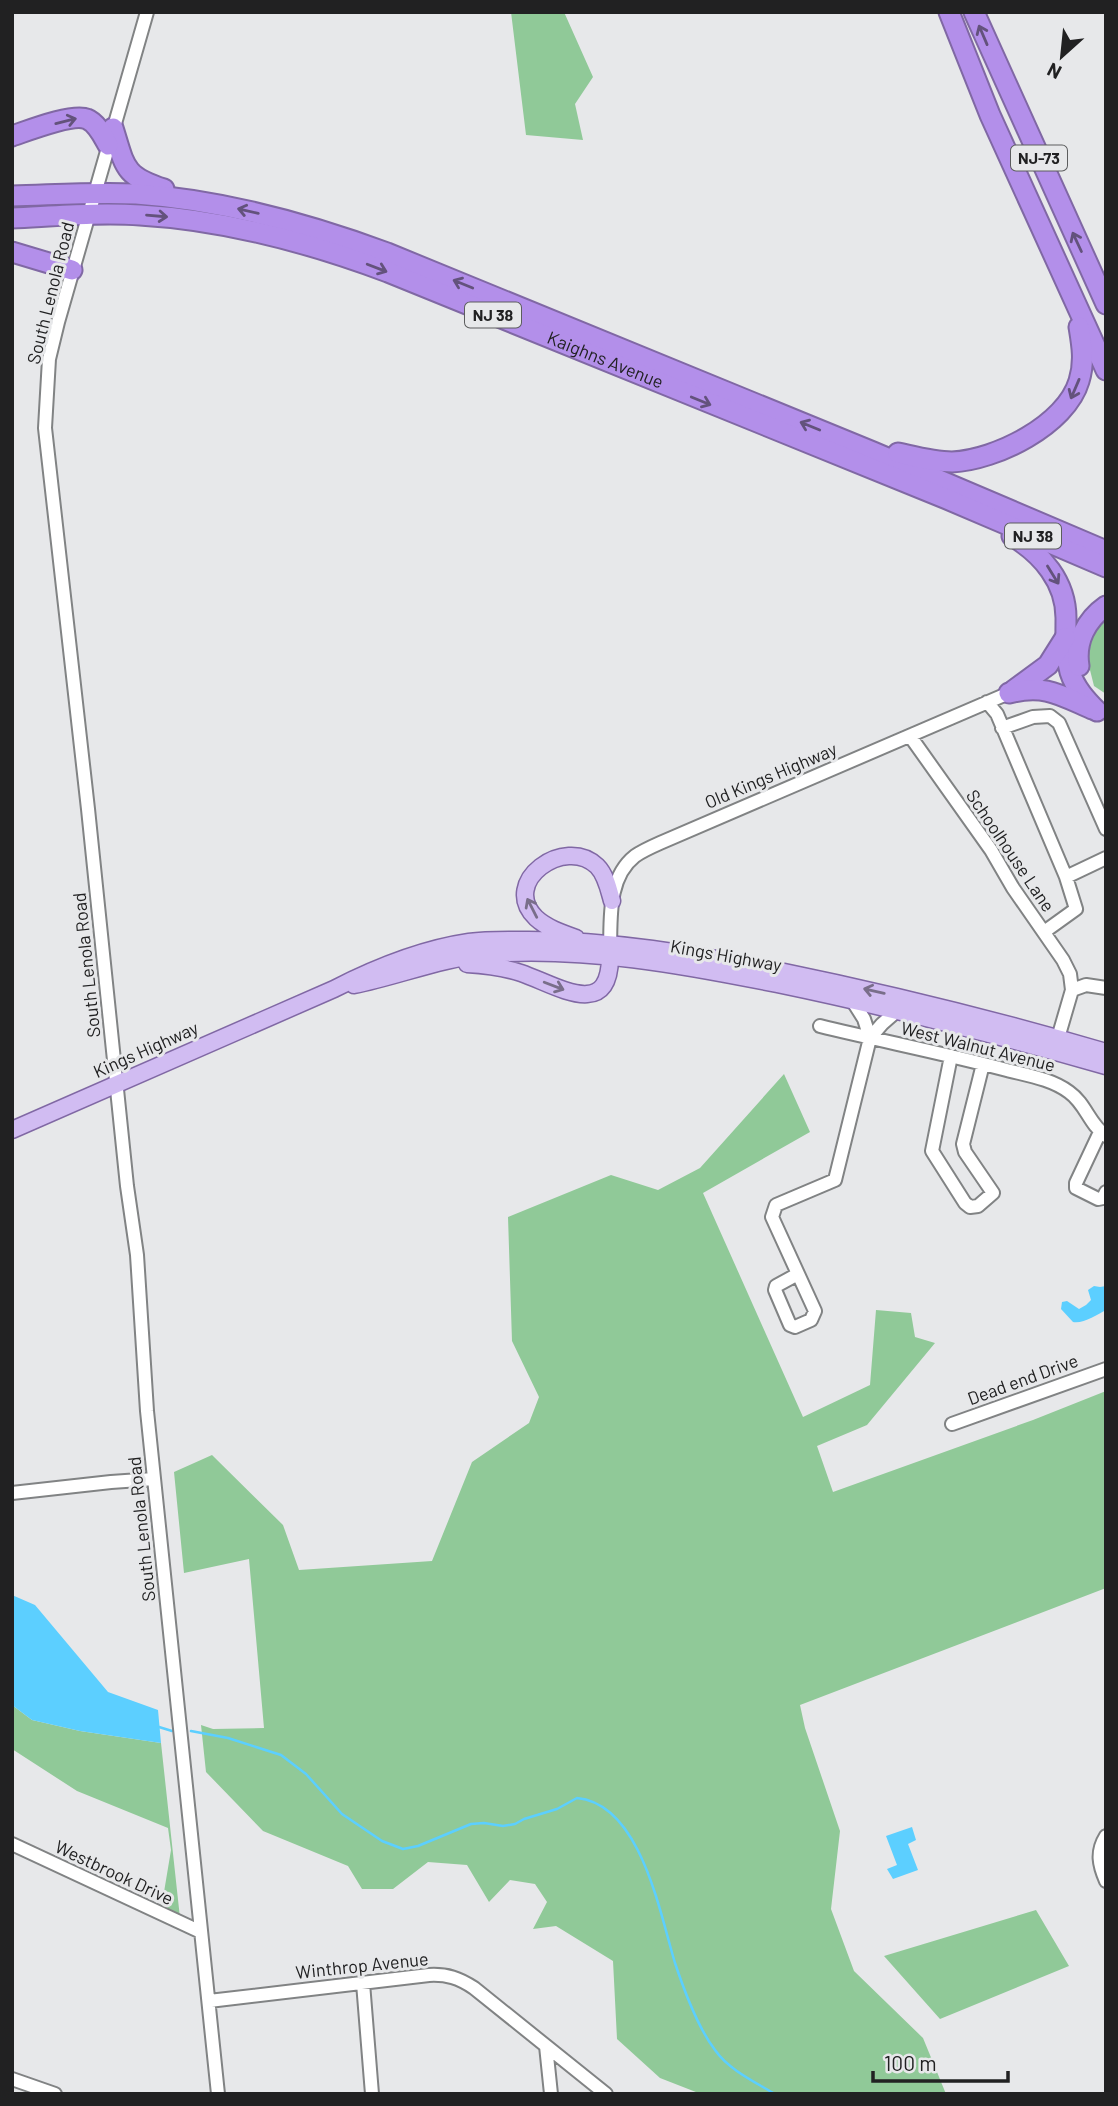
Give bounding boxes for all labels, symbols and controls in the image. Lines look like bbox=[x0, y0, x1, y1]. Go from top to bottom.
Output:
north arrow bbox=[1027, 21, 1097, 91]
one-way arrow bbox=[976, 25, 989, 46]
text: N bbox=[1043, 58, 1065, 85]
one-way arrow bbox=[54, 114, 77, 127]
road number: NJ-73 bbox=[1011, 146, 1067, 170]
one-way arrow bbox=[237, 203, 260, 217]
one-way arrow bbox=[145, 210, 167, 223]
street label: South Lenola Road bbox=[22, 219, 78, 366]
one-way arrow bbox=[1070, 232, 1083, 253]
one-way arrow bbox=[366, 263, 388, 276]
one-way arrow bbox=[453, 277, 475, 290]
road number: NJ 38 bbox=[465, 302, 521, 328]
street label: Kaighns Avenue bbox=[544, 326, 667, 393]
one-way arrow bbox=[1068, 378, 1081, 399]
one-way arrow bbox=[690, 395, 712, 408]
one-way arrow bbox=[799, 419, 821, 432]
road number: NJ 38 bbox=[1005, 524, 1061, 548]
one-way arrow bbox=[1045, 565, 1060, 584]
street label: Old Kings Highway bbox=[701, 737, 840, 813]
street label: Schoolhouse Lane bbox=[962, 785, 1060, 916]
street label: South Lenola Road bbox=[67, 891, 105, 1039]
one-way arrow bbox=[524, 898, 538, 919]
street label: Kings Highway bbox=[669, 934, 784, 976]
one-way arrow bbox=[543, 980, 565, 993]
one-way arrow bbox=[863, 984, 886, 998]
street label: Kings Highway bbox=[90, 1016, 202, 1082]
street label: West Walnut Avenue bbox=[899, 1016, 1058, 1076]
street label: Dead end Drive bbox=[964, 1349, 1081, 1409]
street label: South Lenola Road bbox=[122, 1455, 160, 1603]
street label: Westbrook Drive bbox=[52, 1835, 177, 1909]
street label: Winthrop Avenue bbox=[294, 1947, 429, 1983]
scale bar bbox=[873, 2039, 1008, 2084]
text: 100 m bbox=[884, 2050, 937, 2075]

